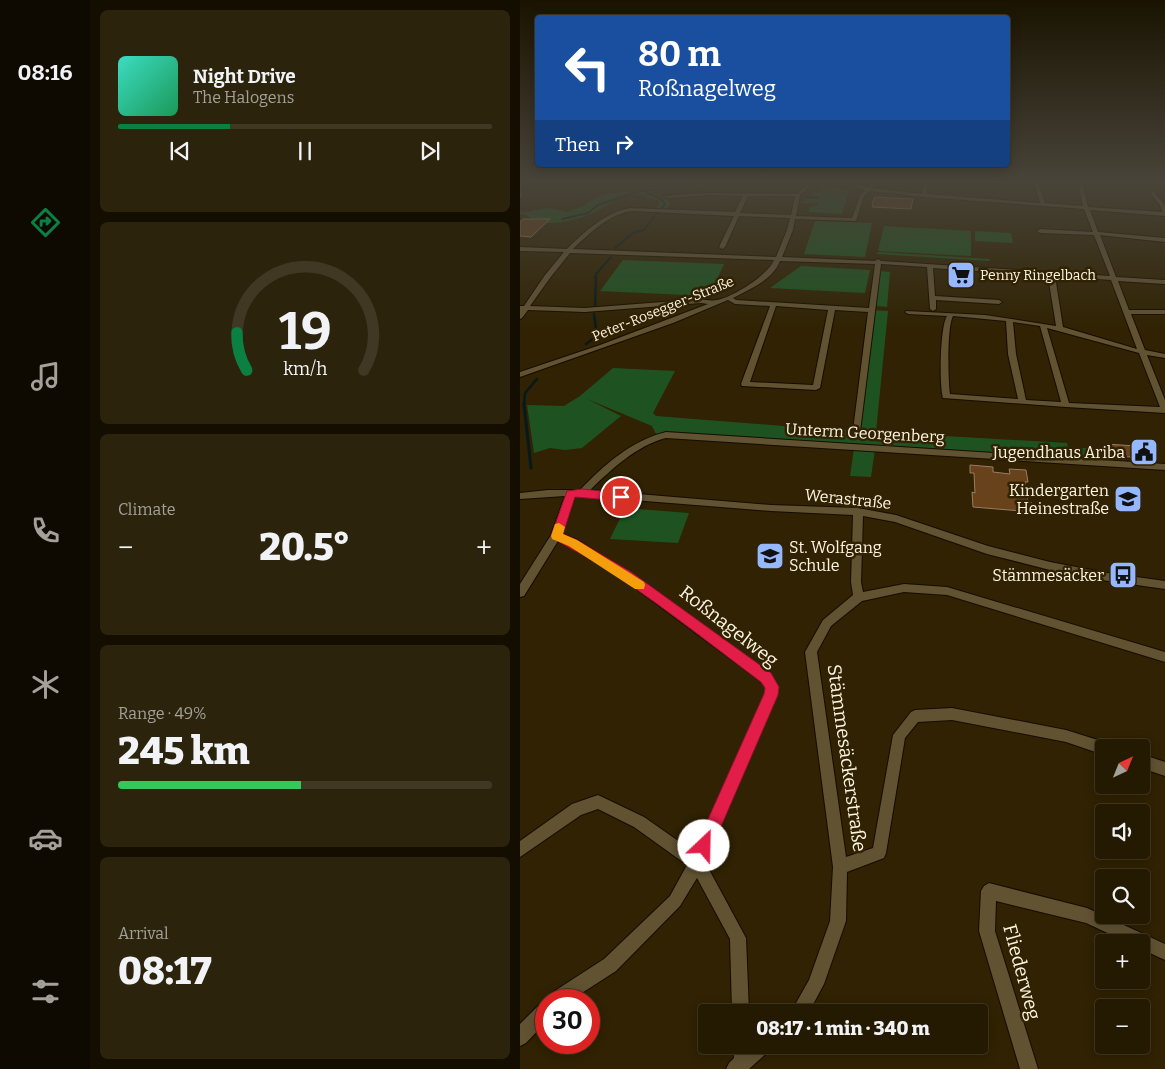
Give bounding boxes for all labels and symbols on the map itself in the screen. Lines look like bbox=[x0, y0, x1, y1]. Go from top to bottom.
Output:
supermarket icon: Penny Ringelbach bbox=[946, 260, 976, 290]
place label: Penny Ringelbach bbox=[980, 267, 1096, 284]
street label: Peter-Rosegger-Straße bbox=[590, 273, 736, 345]
street label: Unterm Georgenberg bbox=[785, 419, 945, 447]
public building icon: Jugendhaus Ariba bbox=[1129, 437, 1159, 467]
place label: Jugendhaus Ariba bbox=[992, 443, 1125, 462]
pin bbox=[600, 476, 642, 518]
place label: Kindergarten Heinestraße bbox=[1009, 481, 1109, 518]
school or university icon: Kindergarten Heinestraße bbox=[1113, 484, 1143, 514]
street label: Werastraße bbox=[804, 485, 892, 513]
place label: St. Wolfgang Schule bbox=[789, 538, 882, 575]
school or university icon: St. Wolfgang Schule bbox=[755, 541, 785, 571]
bus stop icon: Stämmesäcker bbox=[1108, 560, 1138, 590]
place label: Stämmesäcker bbox=[992, 566, 1104, 585]
street label: Roßnagelweg bbox=[675, 580, 783, 672]
street label: Stämmesäckerstraße bbox=[822, 663, 872, 853]
north arrow bbox=[1095, 739, 1150, 794]
position arrow bbox=[677, 819, 729, 871]
street label: Fliederweg bbox=[998, 922, 1046, 1023]
speed limit sign: 30 bbox=[535, 989, 600, 1054]

